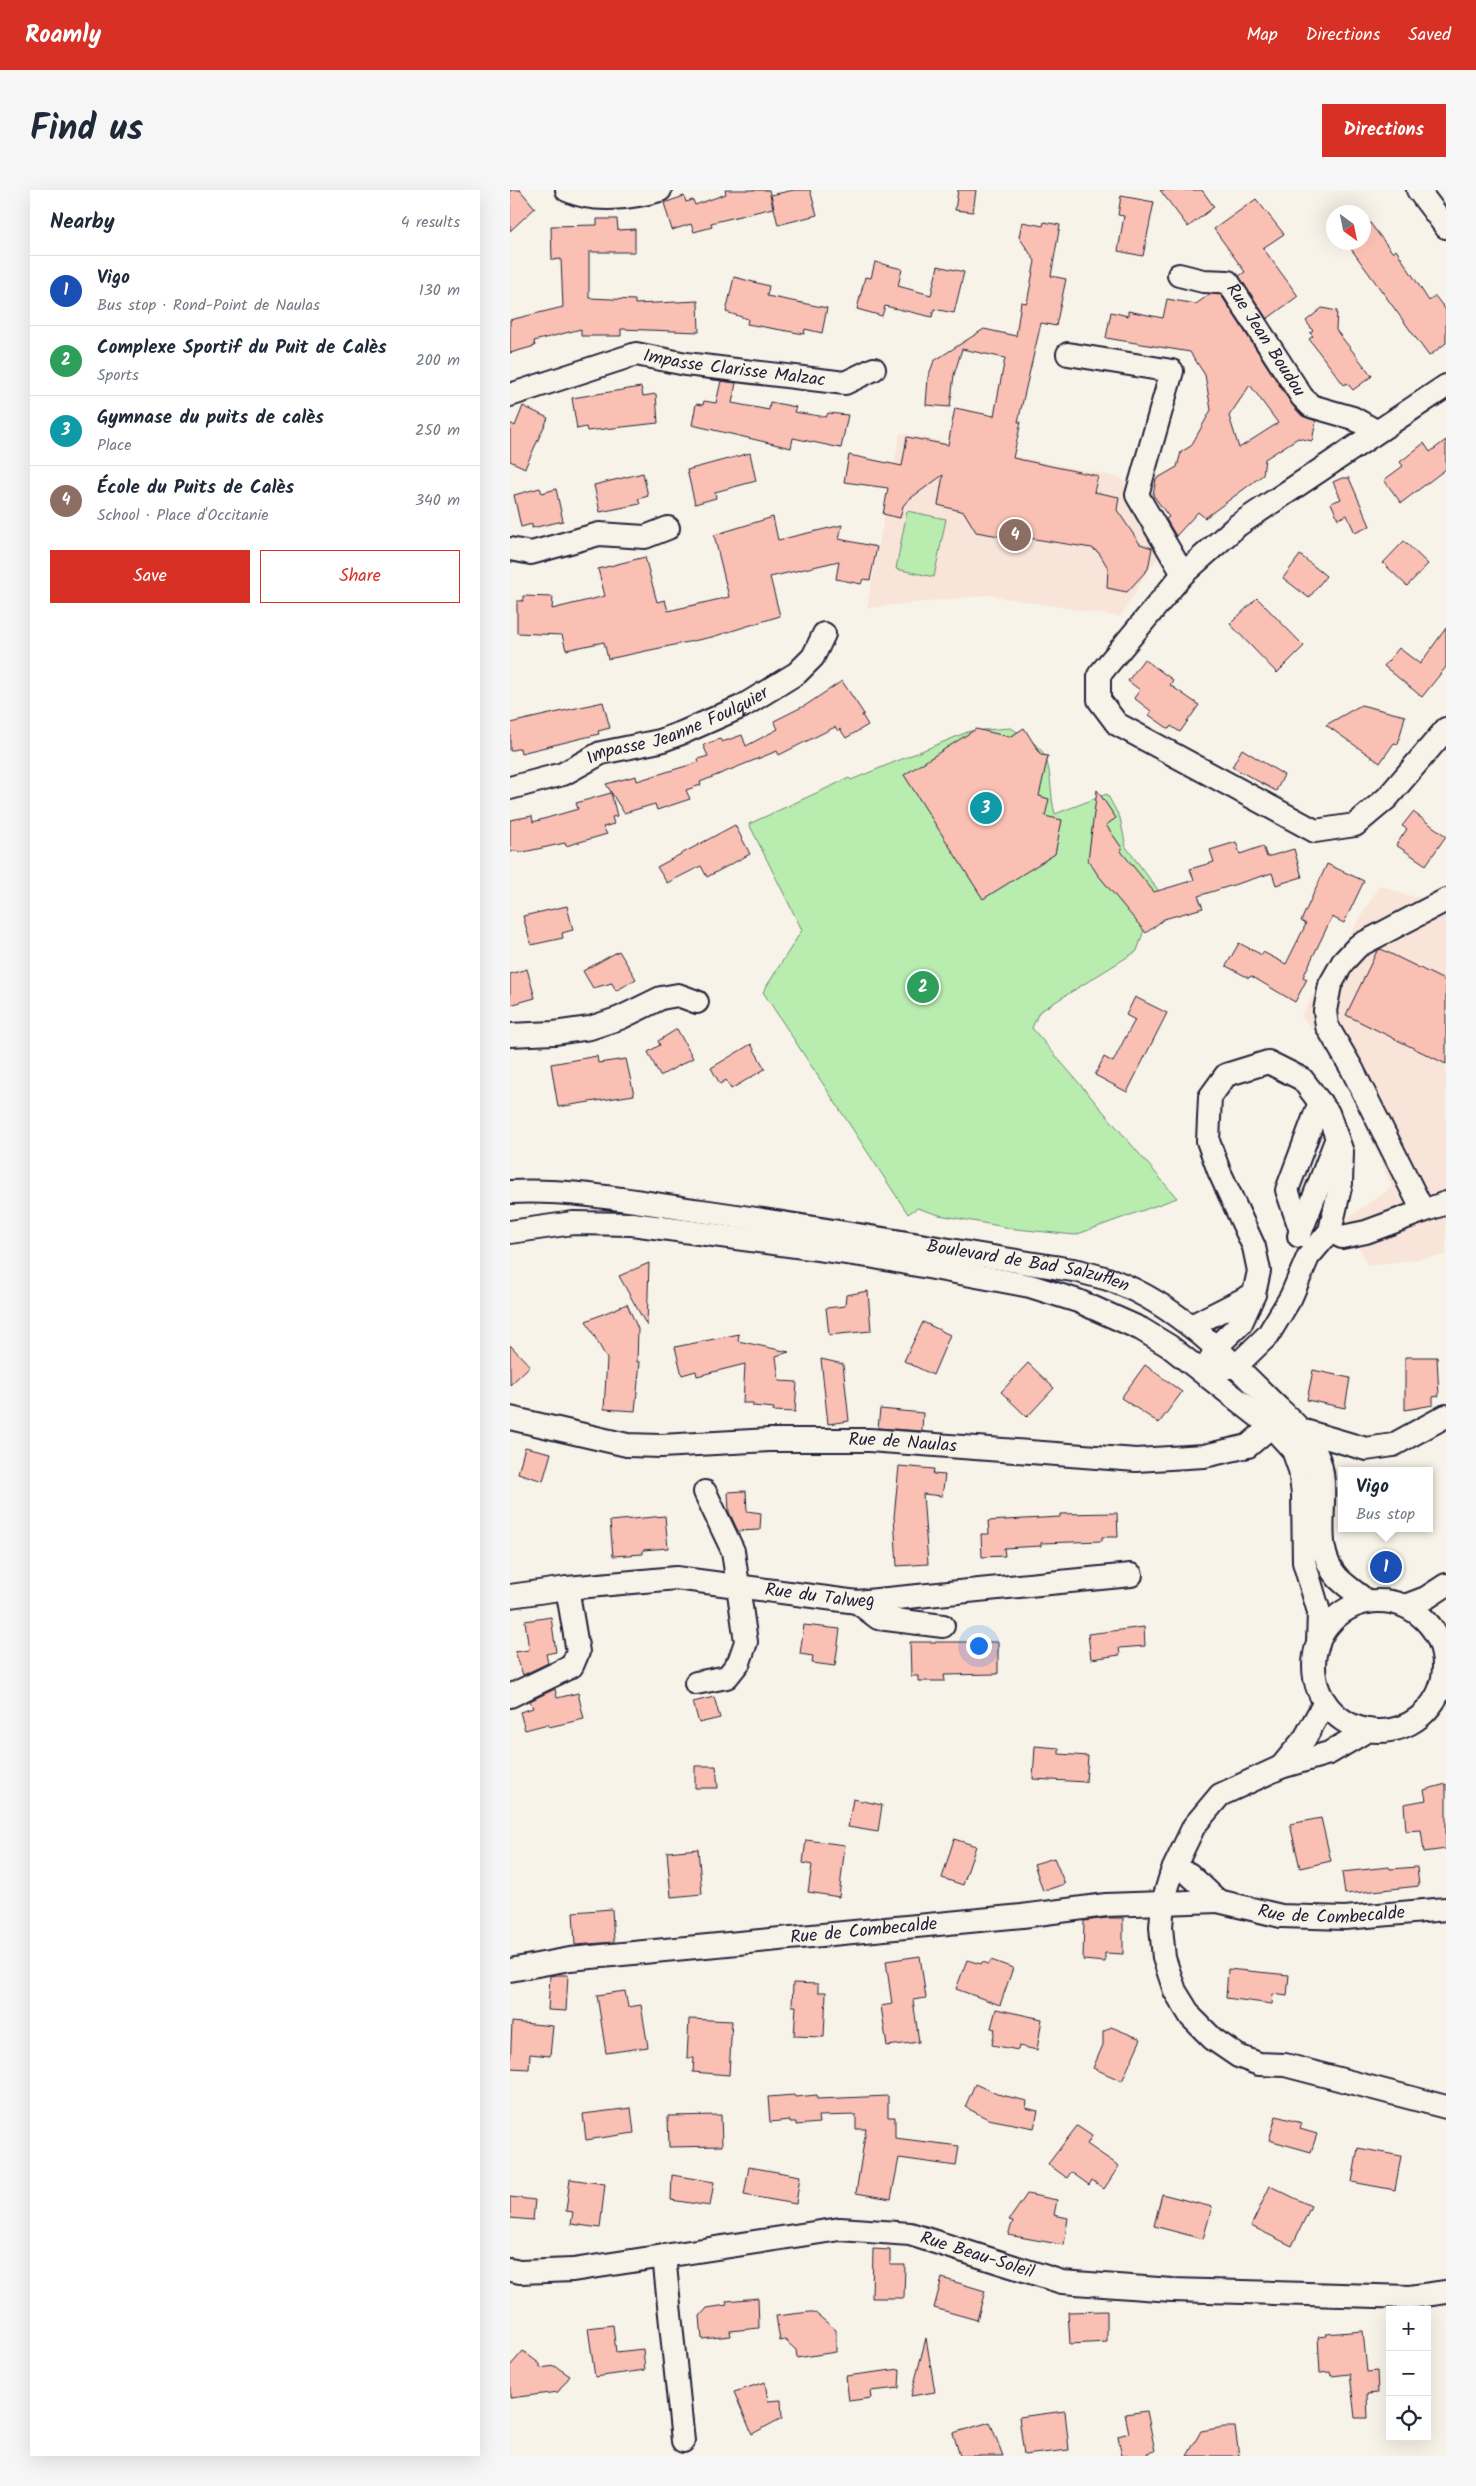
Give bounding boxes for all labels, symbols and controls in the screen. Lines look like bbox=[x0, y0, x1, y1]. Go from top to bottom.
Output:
text: Roamly bbox=[25, 16, 101, 55]
text: Map bbox=[1246, 21, 1278, 50]
text: Directions bbox=[1306, 21, 1380, 50]
text: Saved bbox=[1408, 21, 1451, 50]
text: Find us bbox=[30, 102, 143, 158]
button: Directions bbox=[1322, 104, 1446, 157]
north arrow bbox=[1326, 205, 1371, 250]
text: Nearby bbox=[50, 206, 115, 239]
text: 4 results bbox=[401, 210, 460, 235]
text: Vigo bbox=[97, 263, 130, 293]
text: 1 bbox=[64, 278, 68, 303]
text: 130 m bbox=[419, 278, 460, 303]
street label: Rue Jean Boudou bbox=[1218, 278, 1313, 403]
text: Bus stop · Rond-Point de Naulas bbox=[97, 293, 320, 318]
text: Complexe Sportif du Puit de Calès bbox=[97, 333, 387, 363]
street label: Impasse Clarisse Malzac bbox=[641, 341, 827, 395]
text: 2 bbox=[61, 348, 71, 373]
text: 200 m bbox=[416, 348, 460, 373]
text: Sports bbox=[97, 363, 139, 388]
text: Gymnase du puits de calès bbox=[97, 403, 324, 433]
text: 3 bbox=[62, 418, 70, 443]
text: 250 m bbox=[415, 418, 460, 443]
text: Place bbox=[97, 433, 131, 458]
text: École du Puits de Calès bbox=[97, 473, 294, 503]
text: 4 bbox=[62, 488, 70, 513]
text: 340 m bbox=[415, 488, 460, 513]
text: School · Place d'Occitanie bbox=[97, 503, 268, 528]
pin: 4 bbox=[999, 516, 1031, 554]
button: Save bbox=[50, 550, 250, 603]
button: Share bbox=[260, 550, 460, 603]
street label: Impasse Jeanne Foulquier bbox=[581, 678, 775, 773]
pin: 3 bbox=[970, 789, 1002, 827]
pin: 2 bbox=[907, 968, 939, 1006]
street label: Boulevard de Bad Salzuflen bbox=[925, 1232, 1134, 1301]
street label: Rue de Naulas bbox=[848, 1425, 958, 1461]
popup bbox=[1338, 1467, 1433, 1532]
text: Vigo bbox=[1356, 1472, 1389, 1502]
text: Bus stop bbox=[1356, 1502, 1415, 1527]
pin: 1 bbox=[1370, 1548, 1402, 1586]
street label: Rue du Talweg bbox=[763, 1575, 876, 1617]
your location bbox=[966, 1633, 992, 1659]
street label: Rue de Combecalde bbox=[1255, 1896, 1406, 1933]
street label: Rue de Combecalde bbox=[789, 1910, 939, 1952]
street label: Rue Beau-Soleil bbox=[916, 2224, 1039, 2287]
map controls bbox=[1386, 2306, 1431, 2441]
button: + bbox=[1386, 2306, 1431, 2351]
button: − bbox=[1386, 2351, 1431, 2396]
button: locate bbox=[1386, 2396, 1431, 2441]

